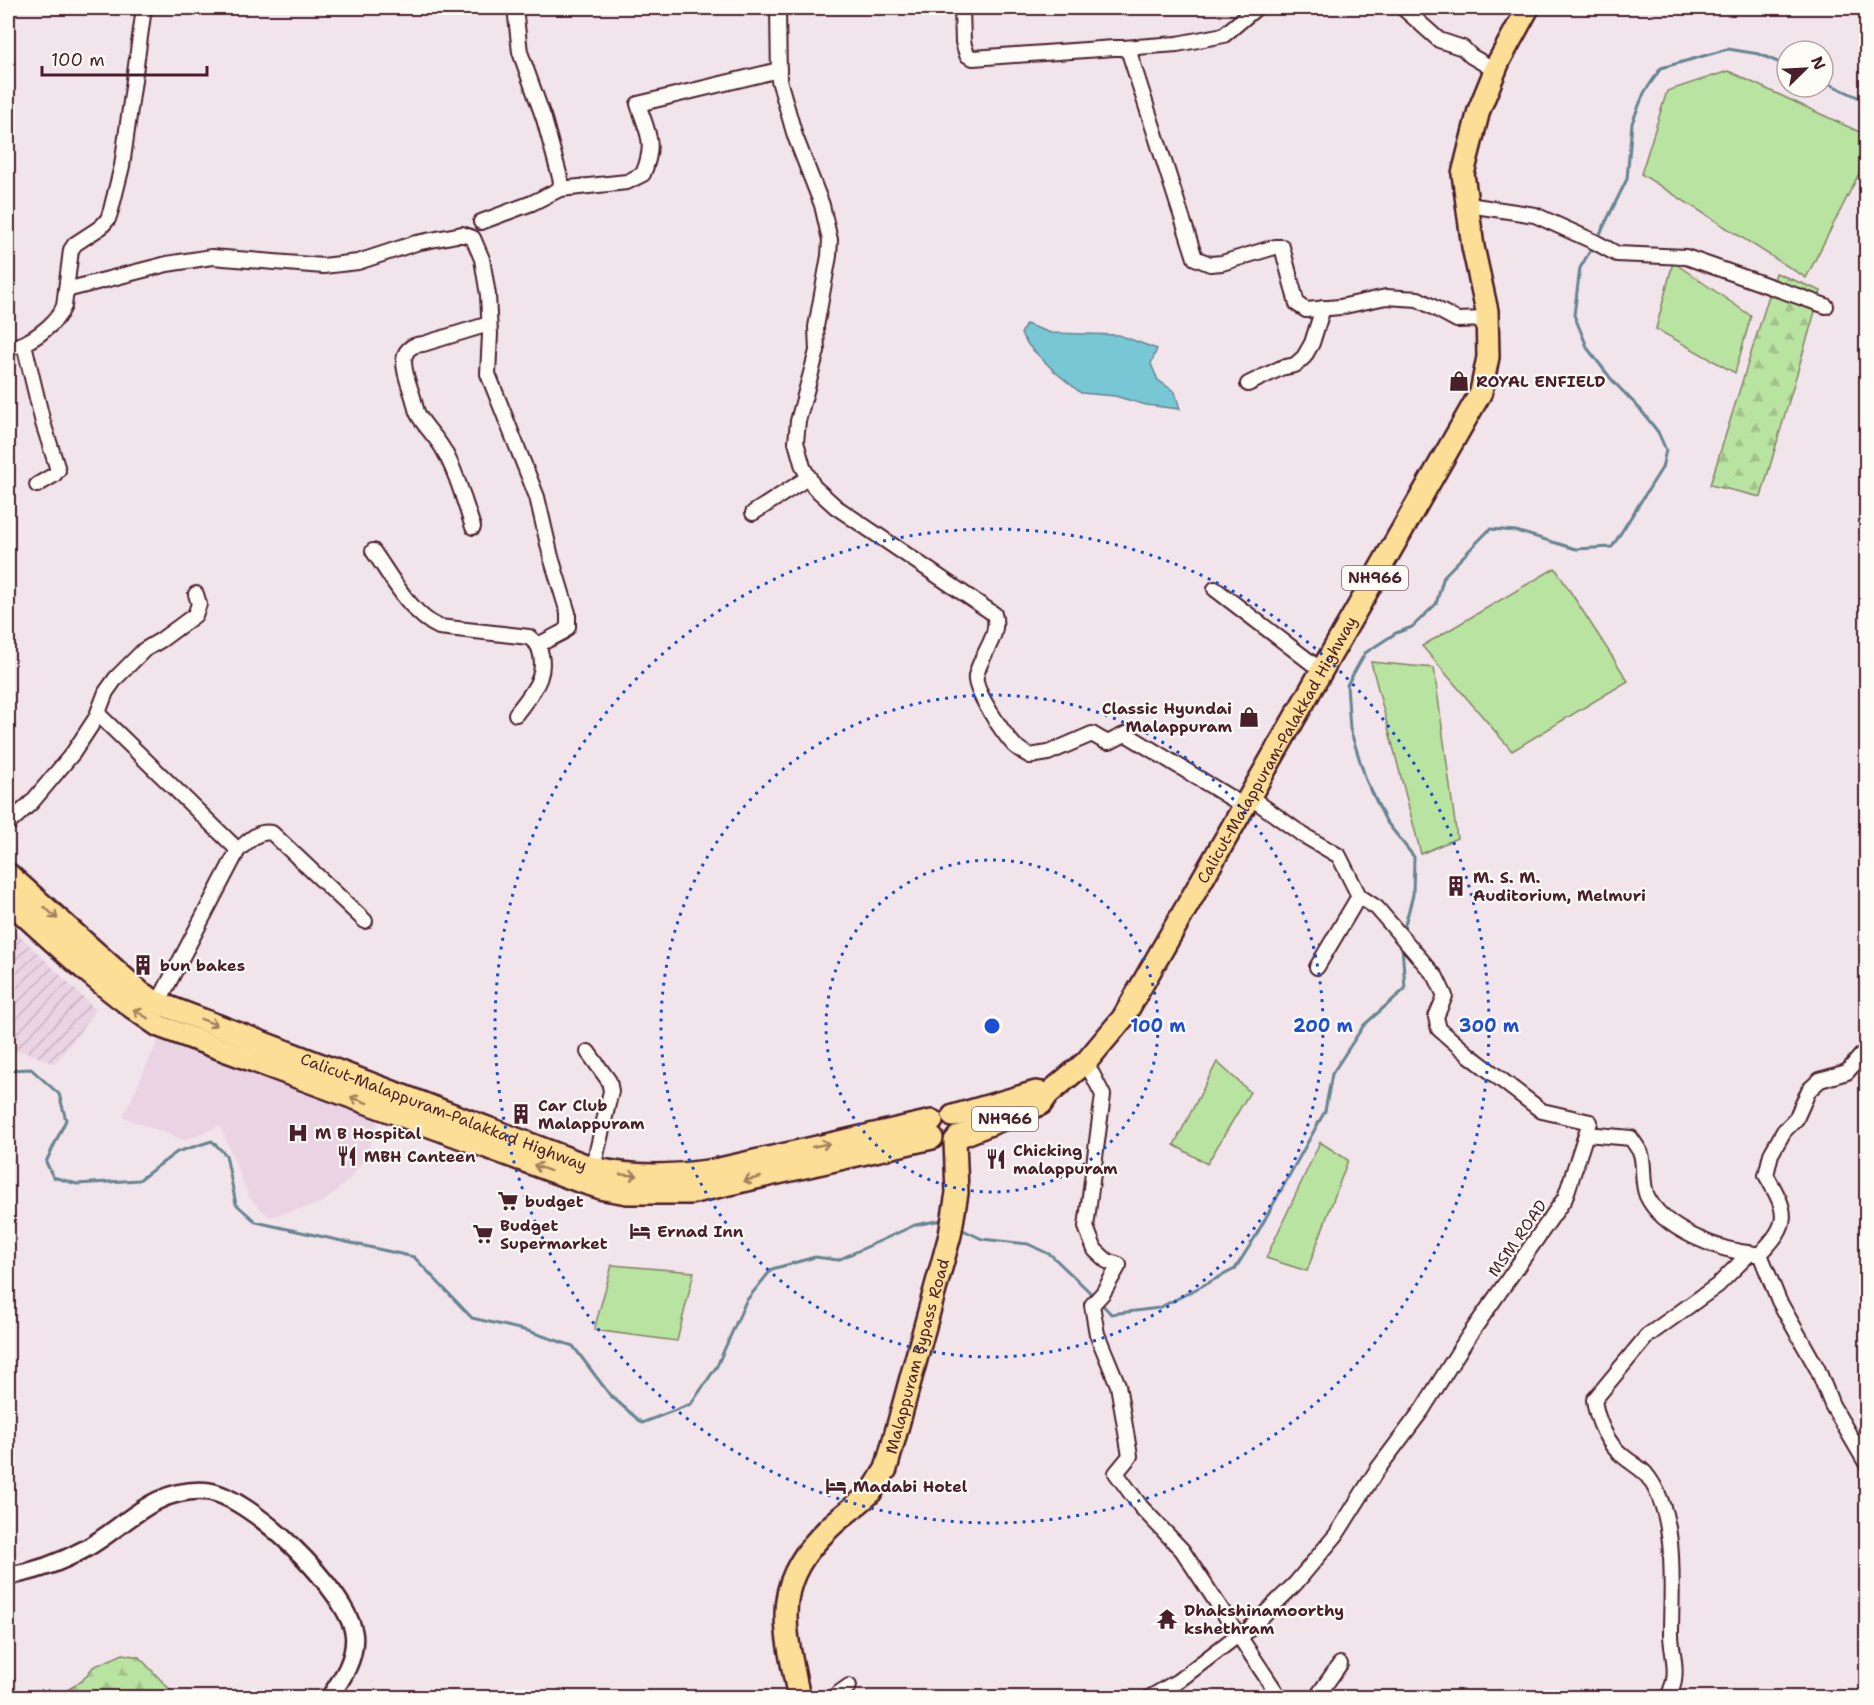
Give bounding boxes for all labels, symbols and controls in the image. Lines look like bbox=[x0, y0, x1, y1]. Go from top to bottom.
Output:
scale bar bbox=[42, 39, 207, 77]
north arrow bbox=[1775, 39, 1835, 99]
text: 100 m bbox=[51, 48, 105, 72]
text: N bbox=[1806, 53, 1830, 73]
shop icon: ROYAL ENFIELD bbox=[1447, 369, 1471, 393]
place label: ROYAL ENFIELD bbox=[1476, 371, 1606, 392]
road number: NH966 bbox=[1342, 566, 1408, 590]
street label: Calicut-Malappuram-Palakkad Highway bbox=[1192, 612, 1362, 887]
place label: Classic Hyundai Malappuram bbox=[1102, 698, 1232, 737]
shop icon: Classic Hyundai Malappuram bbox=[1237, 705, 1261, 729]
place label: M. S. M. Auditorium, Melmuri bbox=[1473, 867, 1646, 906]
building icon: M. S. M. Auditorium, Melmuri bbox=[1444, 874, 1468, 898]
one-way arrow bbox=[43, 906, 58, 920]
building icon: bun bakes bbox=[131, 953, 155, 977]
place label: bun bakes bbox=[160, 955, 245, 976]
one-way arrow bbox=[132, 1007, 149, 1020]
text: 100 m bbox=[1130, 1014, 1186, 1038]
text: 200 m bbox=[1293, 1014, 1354, 1038]
text: 300 m bbox=[1459, 1014, 1520, 1038]
centre of rings bbox=[982, 1016, 1002, 1036]
one-way arrow bbox=[200, 1018, 218, 1029]
street label: Calicut-Malappuram-Palakkad Highway bbox=[297, 1048, 590, 1176]
one-way arrow bbox=[350, 1094, 369, 1105]
place label: Car Club Malappuram bbox=[538, 1095, 645, 1134]
building icon: Car Club Malappuram bbox=[509, 1102, 533, 1126]
road number: NH966 bbox=[972, 1107, 1038, 1131]
hospital icon: M B Hospital bbox=[286, 1121, 310, 1145]
place label: M B Hospital bbox=[315, 1123, 422, 1144]
one-way arrow bbox=[811, 1139, 830, 1151]
place label: Chicking malappuram bbox=[1013, 1140, 1118, 1179]
restaurant icon: MBH Canteen bbox=[335, 1144, 359, 1168]
place label: MBH Canteen bbox=[364, 1146, 476, 1167]
restaurant icon: Chicking malappuram bbox=[984, 1147, 1008, 1171]
one-way arrow bbox=[533, 1161, 552, 1172]
one-way arrow bbox=[618, 1170, 638, 1181]
one-way arrow bbox=[743, 1173, 762, 1185]
supermarket icon: budget bbox=[496, 1189, 520, 1213]
place label: budget bbox=[525, 1191, 584, 1212]
street label: MSM ROAD bbox=[1483, 1196, 1552, 1281]
place label: Budget Supermarket bbox=[500, 1215, 608, 1254]
hotel icon: Ernad Inn bbox=[628, 1219, 652, 1243]
place label: Ernad Inn bbox=[657, 1221, 744, 1242]
supermarket icon: Budget Supermarket bbox=[471, 1222, 495, 1246]
street label: Malappuram Bypass Road bbox=[881, 1256, 954, 1456]
hotel icon: Madabi Hotel bbox=[824, 1474, 848, 1498]
place label: Madabi Hotel bbox=[853, 1476, 968, 1497]
place label: Dhakshinamoorthy kshethram bbox=[1184, 1600, 1344, 1639]
temple icon: Dhakshinamoorthy kshethram bbox=[1155, 1607, 1179, 1631]

